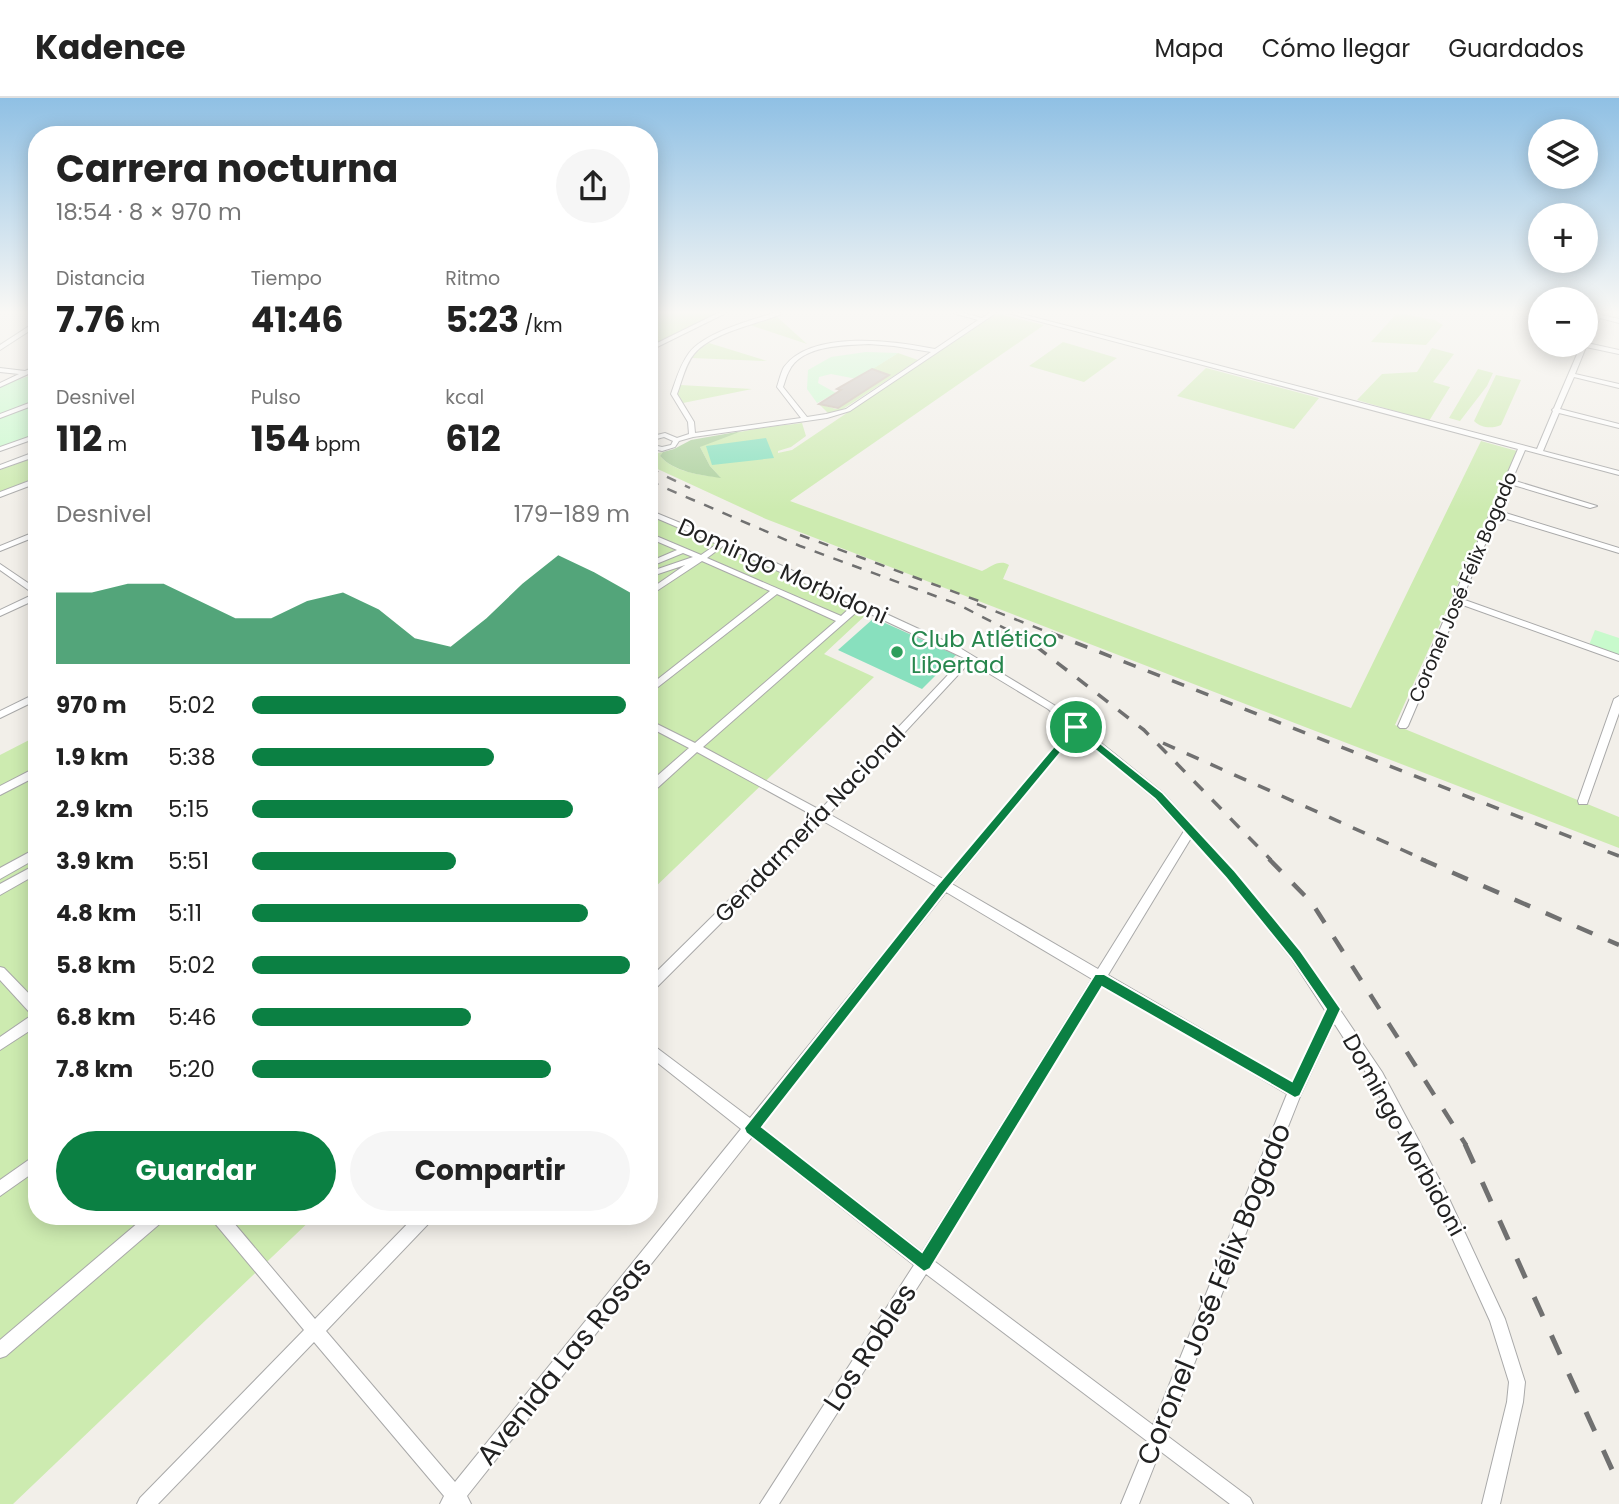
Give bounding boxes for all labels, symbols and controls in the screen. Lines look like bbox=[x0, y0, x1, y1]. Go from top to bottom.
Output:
text: Kadence bbox=[35, 24, 186, 71]
text: Mapa bbox=[1154, 32, 1224, 65]
text: Cómo llegar bbox=[1262, 32, 1410, 65]
text: Guardados bbox=[1448, 32, 1584, 65]
map controls bbox=[1528, 119, 1598, 357]
button: layers bbox=[1528, 119, 1598, 189]
text: Carrera nocturna bbox=[56, 142, 398, 195]
button: share bbox=[556, 149, 630, 223]
text: 18:54 · 8 × 970 m bbox=[56, 196, 242, 228]
button: + bbox=[1528, 203, 1598, 273]
text: Distancia bbox=[56, 265, 145, 292]
text: Tiempo bbox=[251, 265, 322, 292]
text: Ritmo bbox=[445, 265, 500, 292]
button: − bbox=[1528, 287, 1598, 357]
text: 7.76 bbox=[56, 295, 126, 344]
text: 41:46 bbox=[251, 295, 343, 344]
text: 5:23 bbox=[445, 295, 519, 344]
text: km bbox=[126, 312, 160, 339]
text: /km bbox=[519, 312, 563, 339]
text: Desnivel bbox=[56, 384, 135, 411]
text: Pulso bbox=[251, 384, 301, 411]
text: kcal bbox=[445, 384, 484, 411]
text: 112 bbox=[56, 414, 102, 463]
text: 154 bbox=[251, 414, 310, 463]
text: 612 bbox=[445, 414, 501, 463]
text: m bbox=[102, 431, 127, 458]
text: bpm bbox=[310, 431, 361, 458]
street label: Coronel José Félix Bogado bbox=[1402, 468, 1524, 706]
text: Desnivel bbox=[56, 498, 152, 530]
text: 179–189 m bbox=[514, 498, 630, 530]
street label: Domingo Morbidoni bbox=[673, 510, 893, 632]
place label: Club Atlético Libertad bbox=[911, 623, 1057, 681]
marker: Club Atlético Libertad bbox=[889, 644, 905, 660]
text: 970 m bbox=[56, 689, 127, 721]
text: 5:02 bbox=[168, 689, 215, 721]
pin bbox=[1046, 697, 1106, 757]
icon: arrive bbox=[1057, 708, 1095, 746]
street label: Gendarmería Nacional bbox=[707, 719, 913, 929]
text: 1.9 km bbox=[56, 741, 129, 773]
text: 5:38 bbox=[168, 741, 215, 773]
text: 2.9 km bbox=[56, 793, 133, 825]
text: 5:15 bbox=[168, 793, 209, 825]
text: 3.9 km bbox=[56, 845, 134, 877]
text: 5:51 bbox=[168, 845, 209, 877]
text: 4.8 km bbox=[56, 897, 136, 929]
text: 5:11 bbox=[168, 897, 202, 929]
text: 5.8 km bbox=[56, 949, 136, 981]
text: 5:02 bbox=[168, 949, 215, 981]
text: 6.8 km bbox=[56, 1001, 136, 1033]
text: 5:46 bbox=[168, 1001, 216, 1033]
street label: Domingo Morbidoni bbox=[1335, 1028, 1473, 1242]
text: 7.8 km bbox=[56, 1053, 133, 1085]
text: 5:20 bbox=[168, 1053, 215, 1085]
street label: Coronel José Félix Bogado bbox=[1127, 1117, 1301, 1471]
button: Guardar bbox=[56, 1131, 336, 1211]
button: Compartir bbox=[350, 1131, 630, 1211]
street label: Avenida Las Rosas bbox=[468, 1248, 660, 1474]
street label: Los Robles bbox=[814, 1276, 926, 1418]

